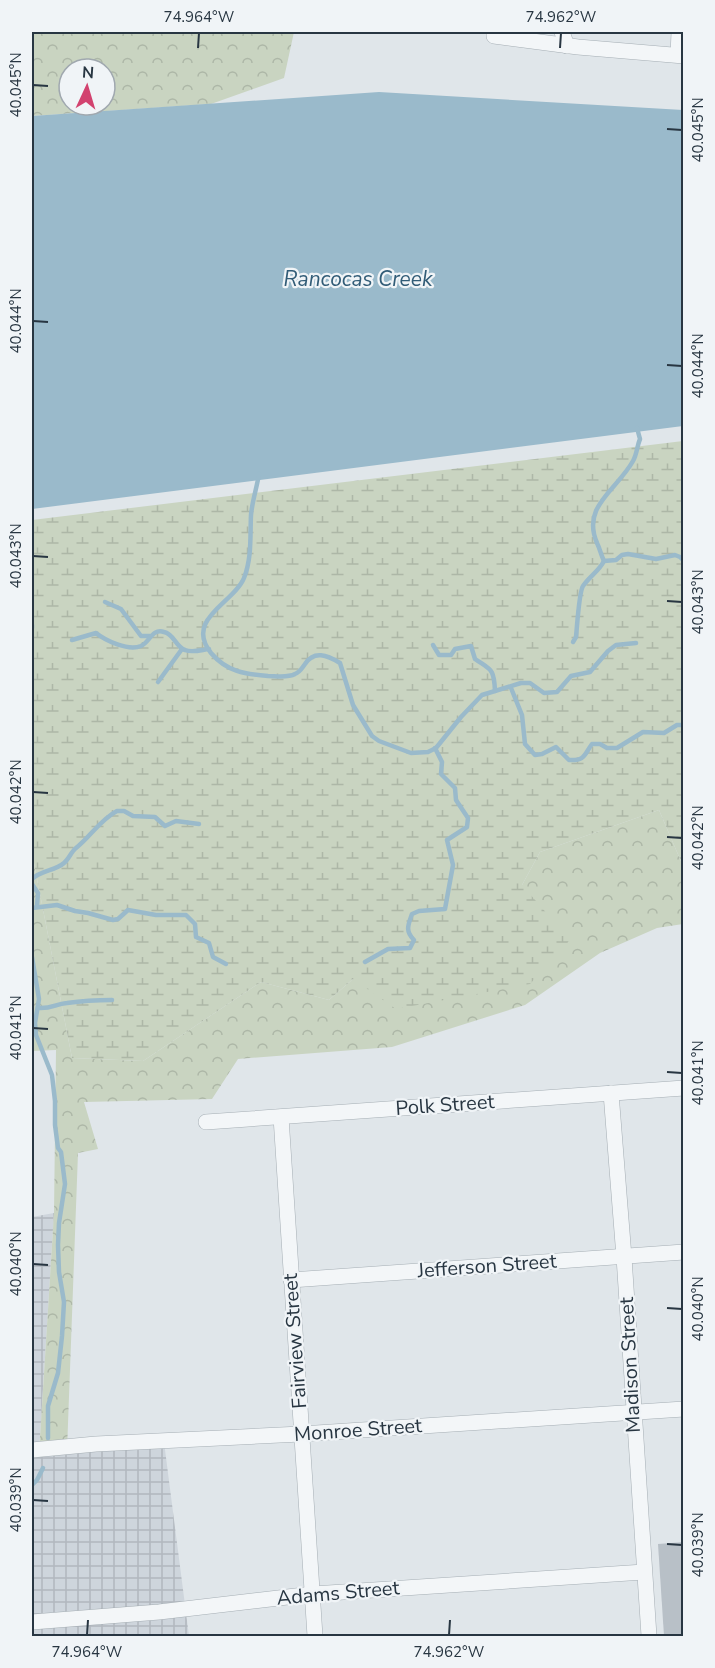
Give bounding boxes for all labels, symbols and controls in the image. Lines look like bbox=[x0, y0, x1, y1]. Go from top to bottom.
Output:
text: 74.964°W bbox=[164, 7, 235, 27]
text: 74.962°W bbox=[526, 7, 597, 27]
text: 40.045°N bbox=[6, 52, 26, 118]
north arrow bbox=[57, 57, 117, 117]
text: N bbox=[81, 62, 95, 84]
text: 40.045°N bbox=[688, 97, 708, 163]
water label: Rancocas Creek bbox=[284, 265, 433, 293]
text: 40.044°N bbox=[6, 288, 26, 354]
text: 40.044°N bbox=[688, 333, 708, 399]
text: 40.043°N bbox=[6, 523, 26, 589]
text: 40.043°N bbox=[688, 569, 708, 635]
text: 40.042°N bbox=[6, 759, 26, 825]
text: 40.042°N bbox=[688, 805, 708, 871]
text: 40.041°N bbox=[6, 995, 26, 1061]
text: 40.041°N bbox=[688, 1040, 708, 1106]
street label: Polk Street bbox=[395, 1088, 496, 1122]
text: 40.040°N bbox=[6, 1231, 26, 1297]
street label: Jefferson Street bbox=[416, 1248, 558, 1284]
street label: Fairview Street bbox=[277, 1271, 313, 1410]
text: 40.040°N bbox=[688, 1276, 708, 1342]
street label: Madison Street bbox=[613, 1295, 647, 1434]
street label: Monroe Street bbox=[293, 1412, 424, 1448]
text: 40.039°N bbox=[6, 1467, 26, 1533]
text: 40.039°N bbox=[688, 1512, 708, 1578]
street label: Adams Street bbox=[275, 1574, 402, 1612]
text: 74.964°W bbox=[52, 1642, 123, 1662]
text: 74.962°W bbox=[414, 1642, 485, 1662]

